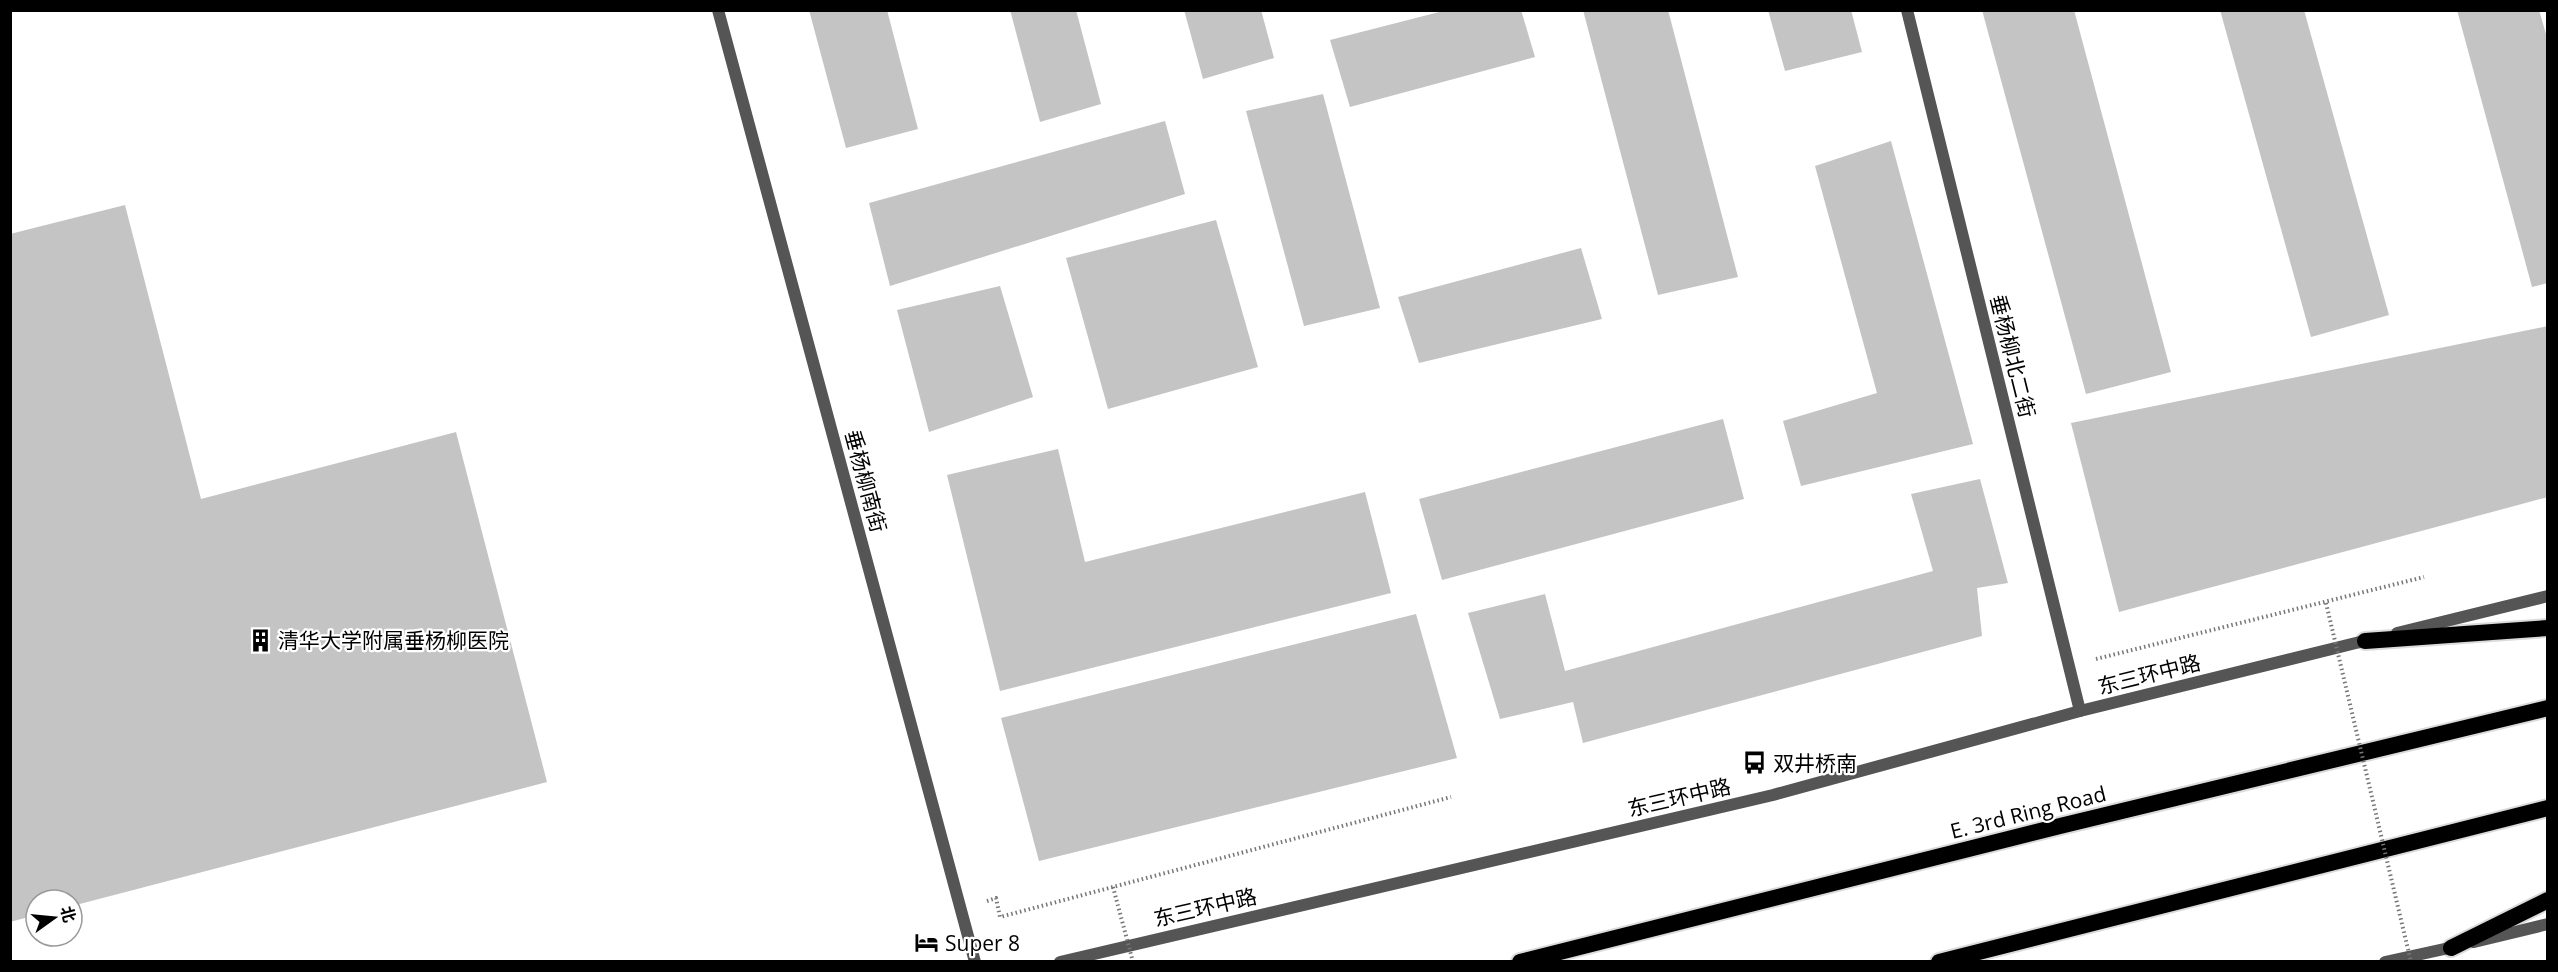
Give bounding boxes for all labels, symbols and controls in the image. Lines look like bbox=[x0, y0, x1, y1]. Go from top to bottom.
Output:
street label: 垂杨柳北二街 bbox=[1984, 291, 2042, 421]
street label: 垂杨柳南街 bbox=[839, 427, 893, 535]
place label: 清华大学附属垂杨柳医院 bbox=[278, 626, 509, 654]
building icon: 清华大学附属垂杨柳医院 bbox=[247, 627, 273, 653]
street label: 东三环中路 bbox=[2095, 648, 2203, 700]
place label: 双井桥南 bbox=[1773, 749, 1857, 777]
bus stop icon: 双井桥南 bbox=[1742, 750, 1768, 776]
street label: 东三环中路 bbox=[1625, 772, 1733, 822]
street label: E. 3rd Ring Road bbox=[1947, 779, 2109, 845]
street label: 东三环中路 bbox=[1151, 882, 1259, 932]
north arrow bbox=[24, 888, 84, 948]
text: 北 bbox=[56, 904, 81, 925]
place label: Super 8 bbox=[945, 929, 1020, 957]
hotel icon: Super 8 bbox=[914, 930, 940, 956]

